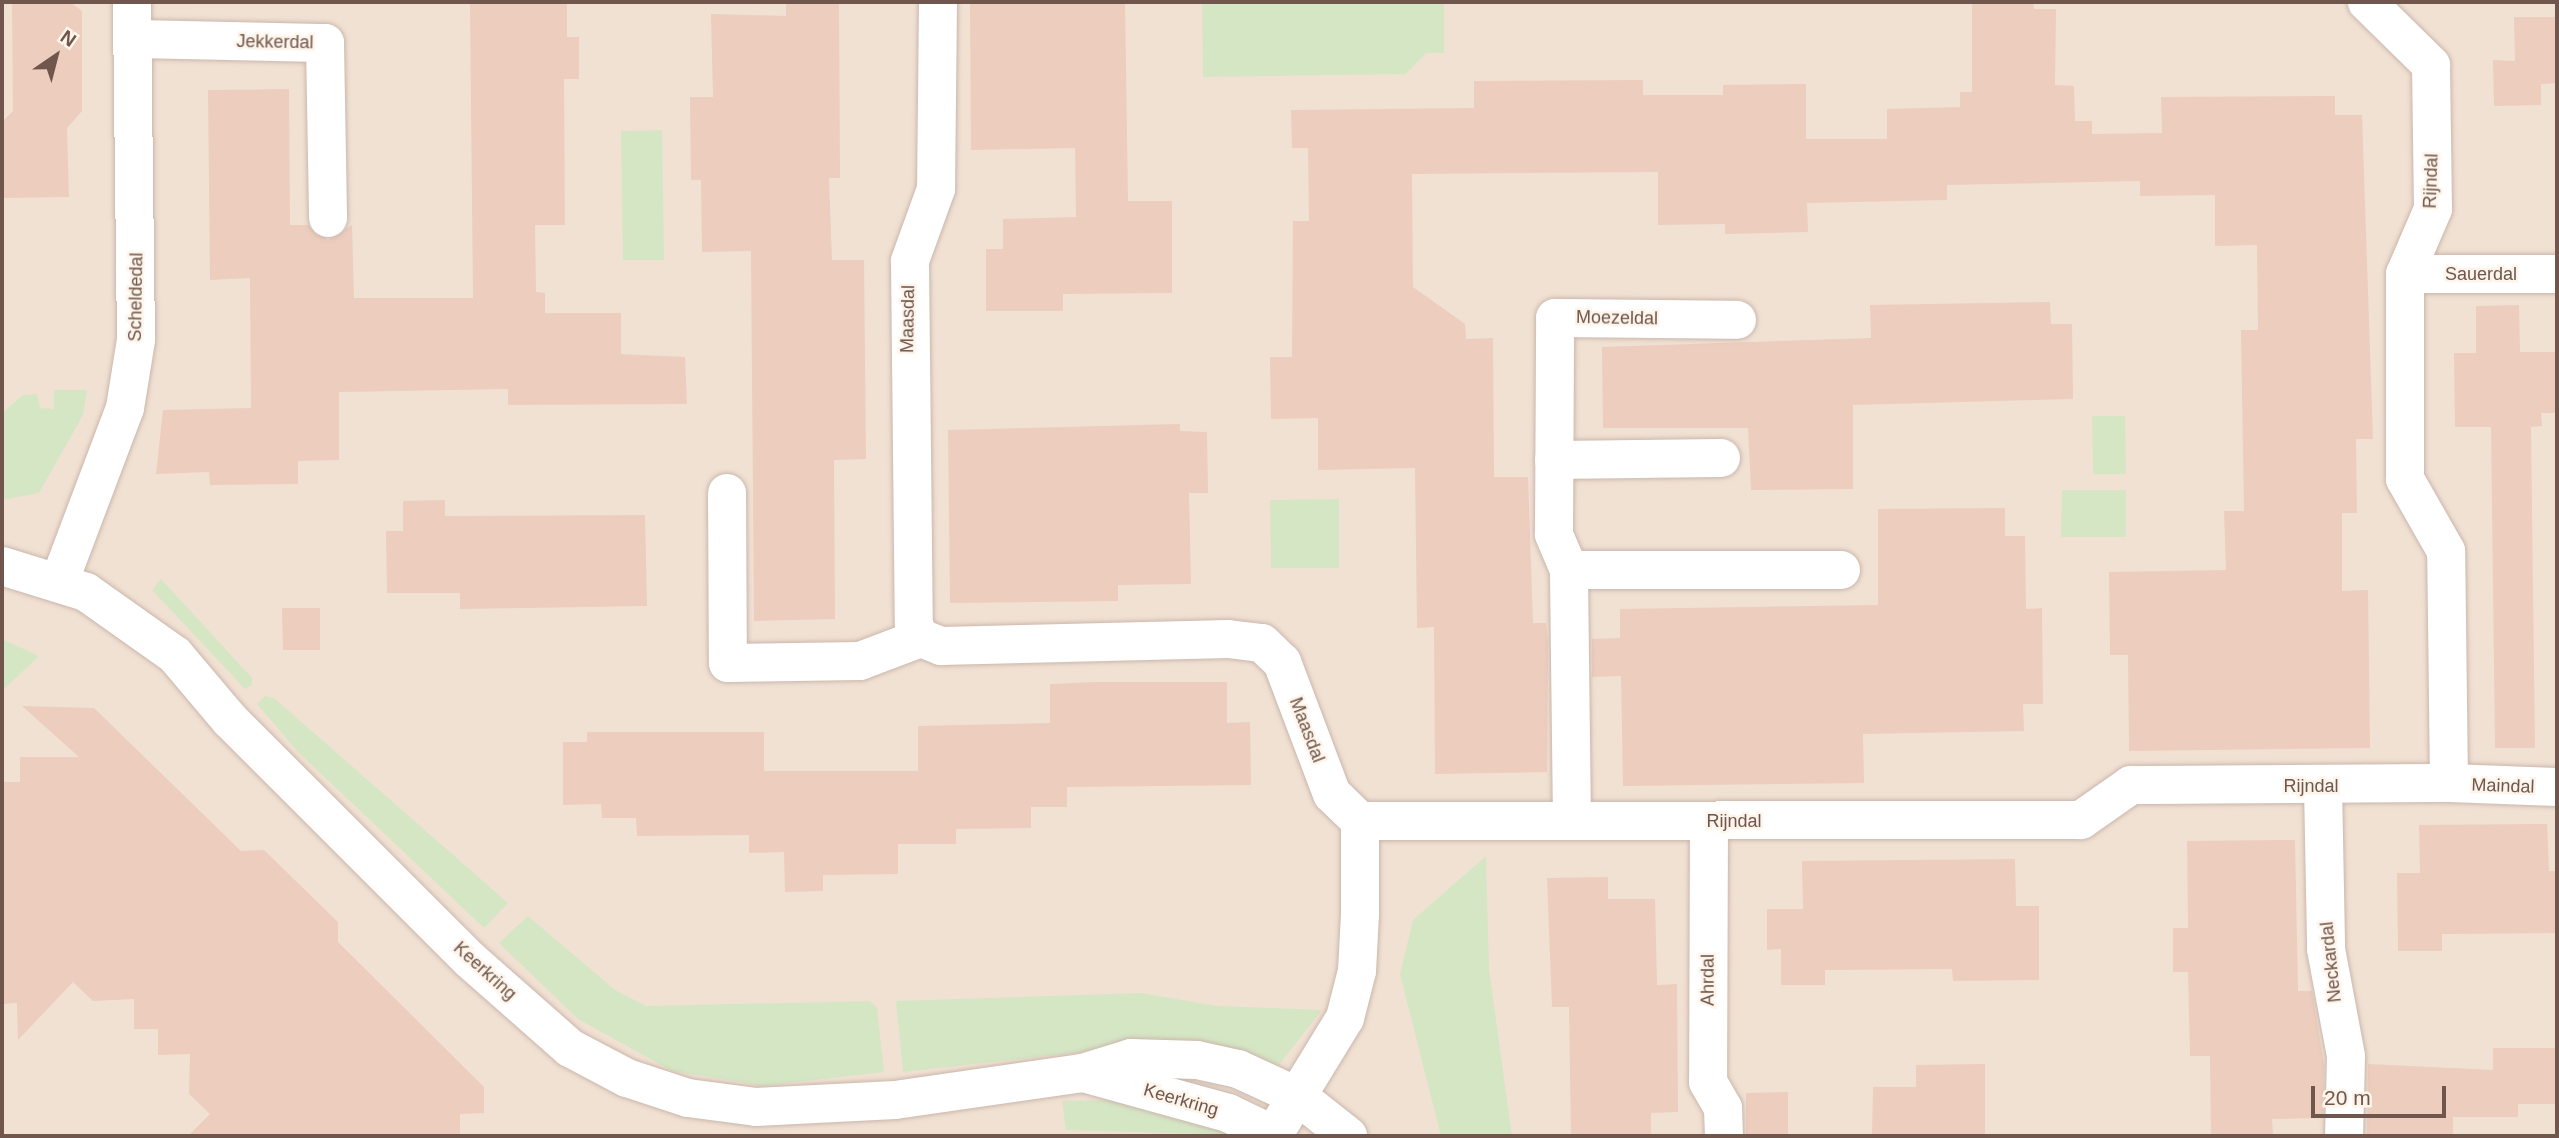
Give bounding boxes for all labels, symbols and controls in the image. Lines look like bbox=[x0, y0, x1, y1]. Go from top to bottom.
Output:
north arrow bbox=[21, 21, 91, 91]
text: N bbox=[57, 26, 80, 51]
street label: Jekkerdal bbox=[236, 31, 314, 53]
street label: Rijndal bbox=[2419, 153, 2443, 209]
street label: Scheldedal bbox=[124, 252, 148, 342]
street label: Sauerdal bbox=[2445, 263, 2517, 285]
street label: Maasdal bbox=[897, 285, 919, 353]
street label: Moezeldal bbox=[1576, 306, 1658, 330]
street label: Maasdal bbox=[1285, 694, 1329, 766]
street label: Maindal bbox=[2471, 774, 2535, 798]
street label: Rijndal bbox=[2283, 775, 2339, 797]
street label: Rijndal bbox=[1706, 810, 1762, 832]
street label: Neckardal bbox=[2316, 921, 2346, 1003]
street label: Keerkring bbox=[449, 937, 521, 1005]
street label: Ahrdal bbox=[1697, 954, 1719, 1006]
scale bar bbox=[2314, 1072, 2449, 1116]
street label: Keerkring bbox=[1141, 1079, 1221, 1121]
text: 20 m bbox=[2324, 1086, 2371, 1109]

